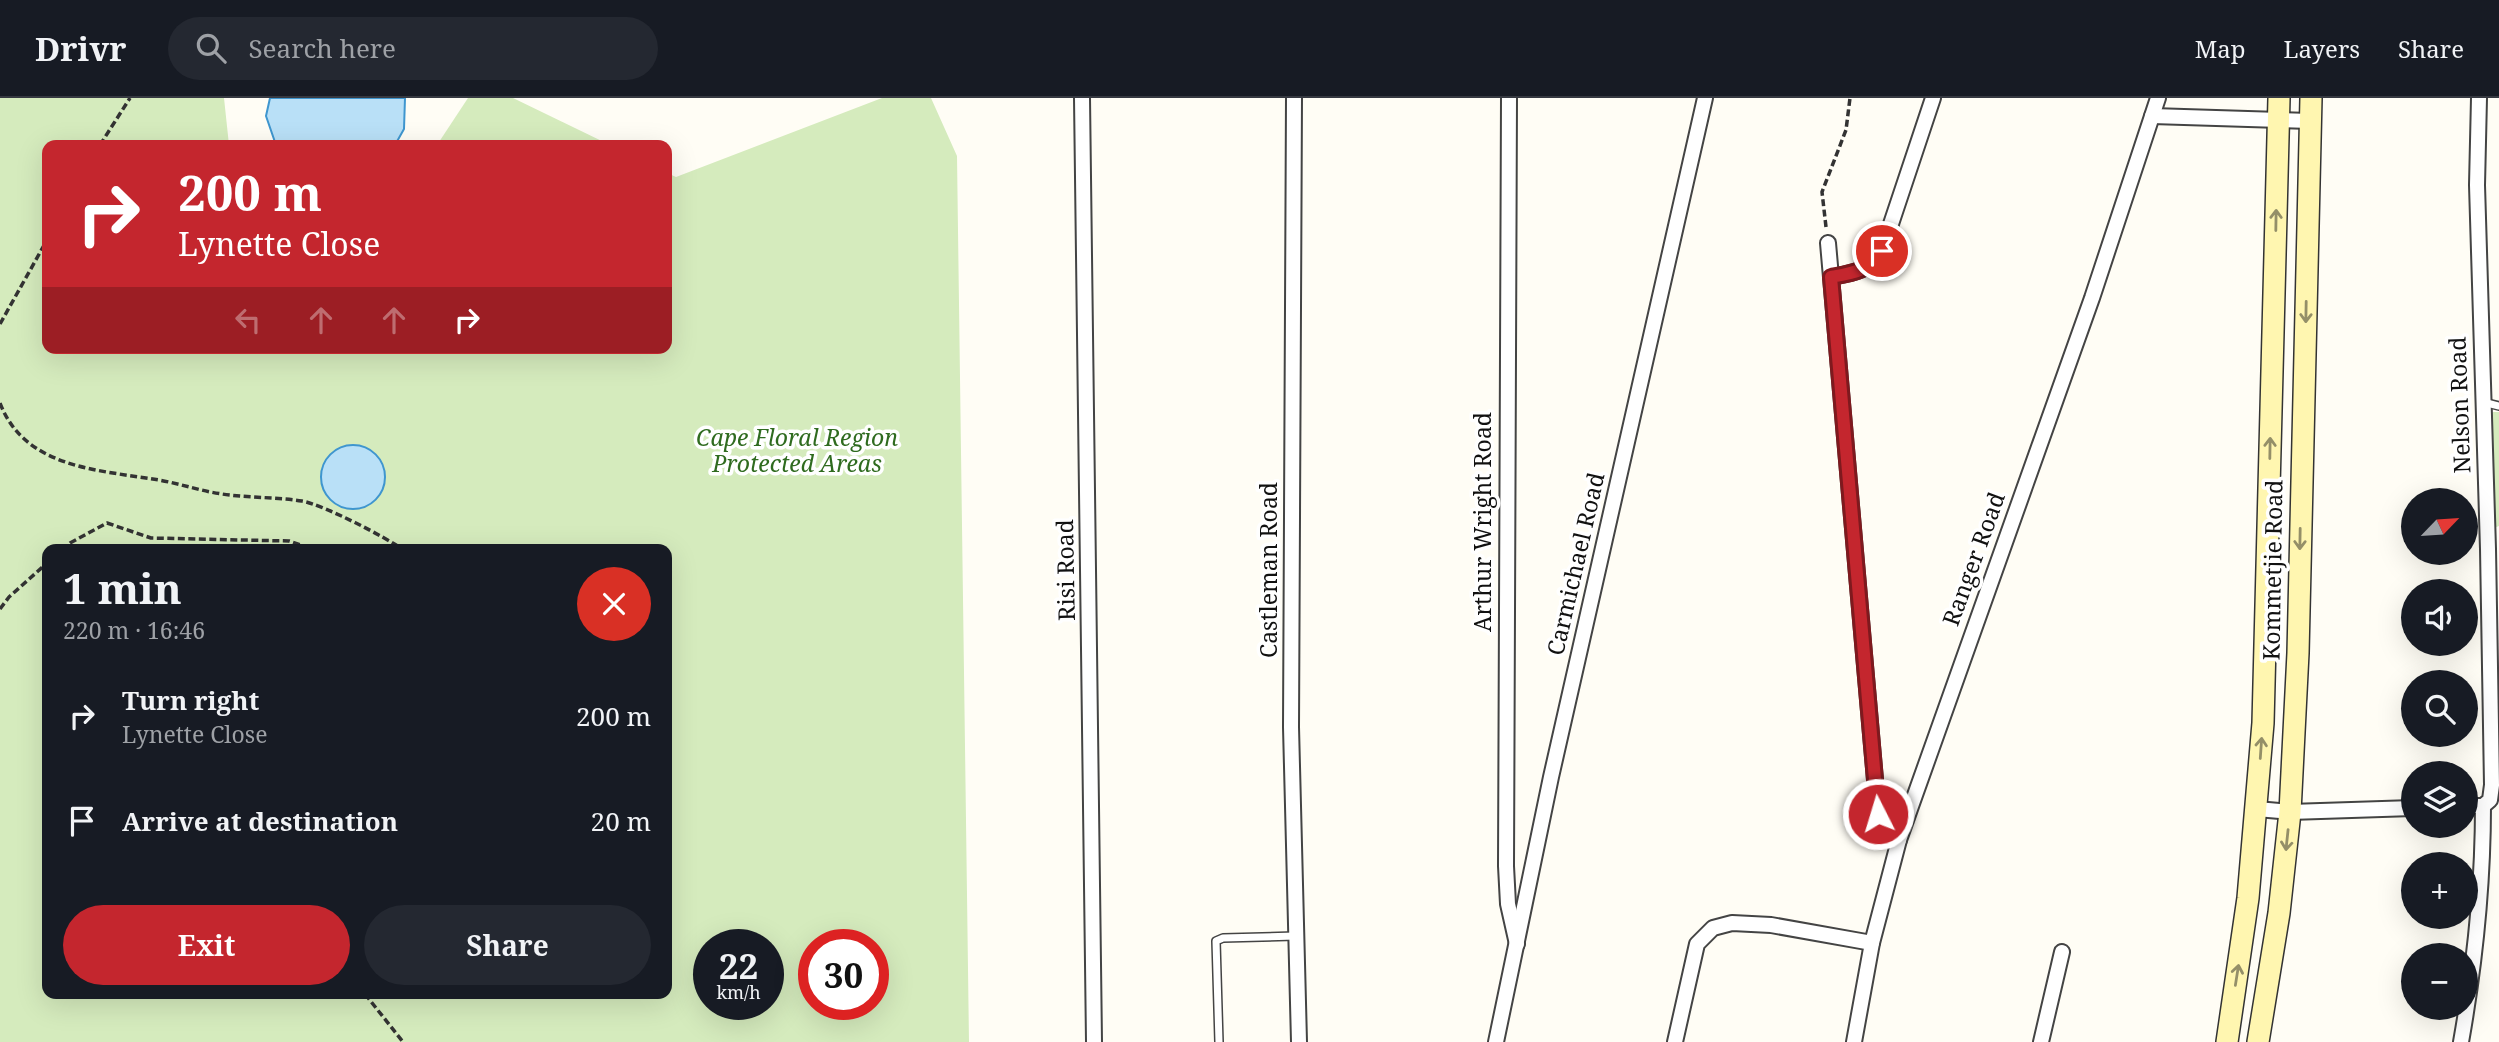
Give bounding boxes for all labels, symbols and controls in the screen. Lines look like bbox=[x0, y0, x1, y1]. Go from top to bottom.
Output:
search box bbox=[168, 17, 658, 80]
text: Drivr bbox=[35, 26, 126, 71]
icon: search bbox=[192, 29, 230, 67]
text: Search here bbox=[248, 30, 396, 66]
text: Map bbox=[2195, 32, 2246, 65]
text: Layers bbox=[2284, 32, 2360, 65]
text: Share bbox=[2398, 32, 2464, 65]
text: 200 m bbox=[178, 159, 322, 225]
icon: right bbox=[63, 168, 154, 259]
one-way arrow bbox=[2269, 209, 2282, 232]
pin bbox=[1852, 221, 1912, 281]
text: Lynette Close bbox=[178, 222, 380, 265]
icon: arrive bbox=[1863, 232, 1901, 270]
one-way arrow bbox=[2299, 300, 2313, 323]
icon: left bbox=[229, 301, 267, 339]
icon: ahead bbox=[302, 301, 340, 339]
icon: ahead bbox=[375, 301, 413, 339]
icon: right bbox=[448, 301, 486, 339]
street label: Nelson Road bbox=[2441, 336, 2477, 474]
street label: Arthur Wright Road bbox=[1466, 412, 1498, 632]
park label: Cape Floral Region Protected Areas bbox=[696, 421, 898, 479]
one-way arrow bbox=[2263, 436, 2277, 459]
street label: Carmichael Road bbox=[1538, 469, 1612, 658]
street label: Kommetjie Road bbox=[2254, 479, 2290, 661]
street label: Castleman Road bbox=[1252, 482, 1284, 658]
street label: Ranger Road bbox=[1934, 488, 2012, 630]
north arrow bbox=[2401, 488, 2478, 565]
map controls bbox=[2401, 488, 2478, 1020]
street label: Risi Road bbox=[1048, 519, 1082, 621]
one-way arrow bbox=[2294, 528, 2307, 551]
text: 1 min bbox=[63, 559, 182, 616]
button: close bbox=[577, 567, 651, 641]
button: sound bbox=[2401, 579, 2478, 656]
text: 220 m · 16:46 bbox=[63, 614, 205, 646]
button: search bbox=[2401, 670, 2478, 747]
text: Turn right bbox=[122, 682, 259, 718]
icon: right bbox=[63, 697, 101, 735]
text: 200 m bbox=[576, 698, 651, 734]
text: Lynette Close bbox=[122, 718, 267, 750]
one-way arrow bbox=[2255, 738, 2268, 760]
button: layers bbox=[2401, 761, 2478, 838]
position arrow bbox=[1841, 777, 1915, 851]
icon: arrive bbox=[63, 802, 101, 840]
text: Arrive at destination bbox=[122, 803, 398, 839]
text: 20 m bbox=[591, 803, 651, 839]
one-way arrow bbox=[2280, 828, 2293, 851]
button: + bbox=[2401, 852, 2478, 929]
button: Exit bbox=[63, 905, 350, 985]
button: Share bbox=[364, 905, 651, 985]
speed limit sign: 30 bbox=[798, 929, 889, 1020]
text: 22 bbox=[719, 942, 758, 989]
button: − bbox=[2401, 943, 2478, 1020]
one-way arrow bbox=[2231, 964, 2244, 986]
text: km/h bbox=[716, 980, 761, 1004]

